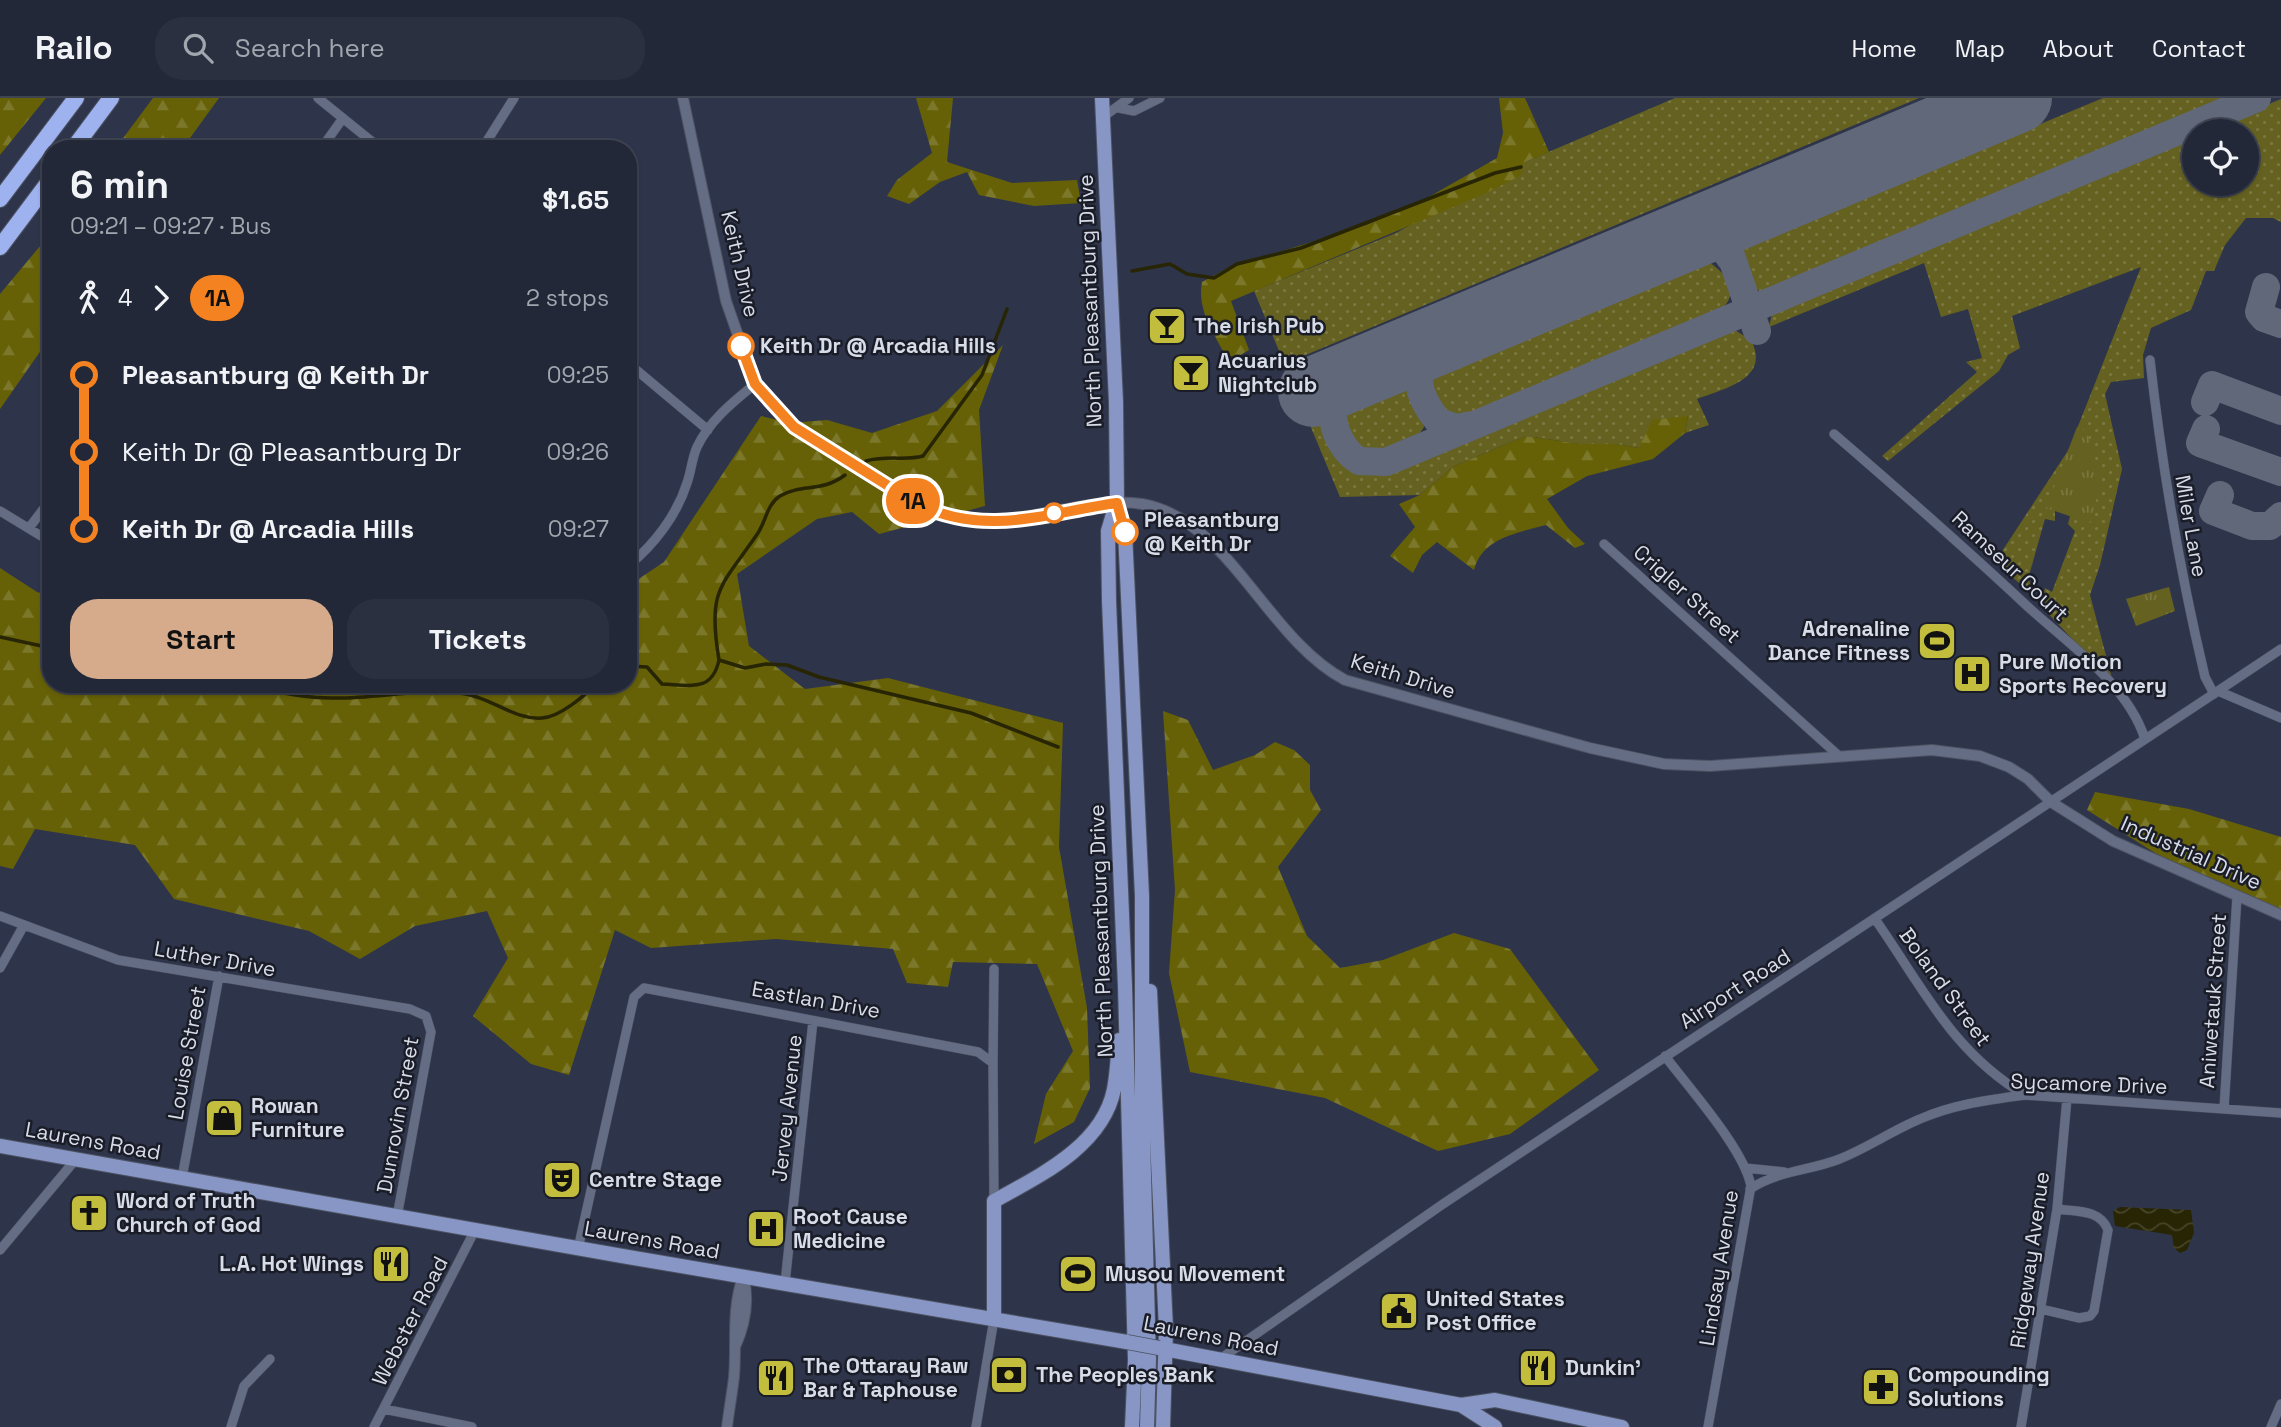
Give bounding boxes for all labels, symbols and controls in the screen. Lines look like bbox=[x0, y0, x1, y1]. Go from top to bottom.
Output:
search box bbox=[155, 17, 645, 80]
text: Railo bbox=[35, 27, 113, 69]
icon: search bbox=[179, 29, 217, 67]
text: Search here bbox=[235, 31, 385, 65]
text: Home bbox=[1851, 33, 1917, 64]
text: Map bbox=[1955, 33, 2005, 64]
text: About bbox=[2043, 33, 2114, 64]
text: Contact bbox=[2152, 33, 2246, 64]
map controls bbox=[2182, 119, 2259, 196]
button: locate bbox=[2182, 119, 2259, 196]
text: 6 min bbox=[70, 161, 169, 209]
street label: North Pleasantburg Drive bbox=[1072, 174, 1107, 428]
text: $1.65 bbox=[542, 183, 609, 217]
street label: Keith Drive bbox=[715, 208, 766, 320]
text: 09:21 – 09:27 · Bus bbox=[70, 211, 271, 241]
icon: walk bbox=[70, 279, 108, 317]
icon: forward bbox=[142, 279, 180, 317]
text: 1A bbox=[204, 282, 230, 313]
text: 4 bbox=[118, 283, 132, 313]
text: 2 stops bbox=[526, 283, 609, 313]
bar icon: The Irish Pub bbox=[1146, 305, 1188, 347]
place label: The Irish Pub bbox=[1194, 312, 1324, 339]
place label: Keith Dr @ Arcadia Hills bbox=[760, 332, 996, 359]
marker: Keith Dr @ Arcadia Hills bbox=[728, 333, 754, 359]
place label: Acuarius Nightclub bbox=[1218, 347, 1317, 398]
bar icon: Acuarius Nightclub bbox=[1170, 352, 1212, 394]
text: Pleasantburg @ Keith Dr bbox=[122, 358, 429, 392]
text: 09:25 bbox=[547, 360, 609, 390]
text: Keith Dr @ Pleasantburg Dr bbox=[122, 435, 461, 469]
text: 09:26 bbox=[546, 437, 609, 467]
street label: Miler Lane bbox=[2169, 473, 2214, 579]
line badge: 1A bbox=[881, 478, 944, 524]
text: 1A bbox=[900, 485, 926, 516]
unlabelled marker bbox=[1044, 503, 1064, 523]
street label: Ramseur Court bbox=[1946, 505, 2074, 627]
place label: Pleasantburg @ Keith Dr bbox=[1144, 506, 1279, 557]
text: Keith Dr @ Arcadia Hills bbox=[122, 512, 414, 546]
text: 09:27 bbox=[548, 514, 609, 544]
marker: Pleasantburg @ Keith Dr bbox=[1112, 519, 1138, 545]
street label: Crigler Street bbox=[1628, 538, 1747, 649]
button: Start bbox=[70, 599, 333, 679]
button: Tickets bbox=[347, 599, 609, 679]
place label: Adrenaline Dance Fitness bbox=[1768, 615, 1910, 666]
sports icon: Adrenaline Dance Fitness bbox=[1916, 620, 1958, 662]
street label: Keith Drive bbox=[1347, 647, 1459, 704]
place label: Pure Motion Sports Recovery bbox=[1999, 648, 2167, 699]
hospital icon: Pure Motion Sports Recovery bbox=[1951, 653, 1993, 695]
street label: North Pleasantburg Drive bbox=[1083, 804, 1118, 1058]
street label: Industrial Drive bbox=[2117, 810, 2266, 896]
street label: Aniwetauk Street bbox=[2193, 913, 2232, 1089]
street label: Boland Street bbox=[1893, 922, 1997, 1051]
street label: Luther Drive bbox=[152, 935, 278, 982]
street label: Airport Road bbox=[1674, 943, 1795, 1035]
street label: Eastlan Drive bbox=[750, 975, 882, 1024]
street label: Louise Street bbox=[161, 984, 212, 1122]
street label: Jervey Avenue bbox=[765, 1033, 808, 1183]
street label: Dunrovin Street bbox=[370, 1034, 425, 1195]
street label: Sycamore Drive bbox=[2010, 1067, 2168, 1100]
place label: Rowan Furniture bbox=[251, 1092, 345, 1143]
shop icon: Rowan Furniture bbox=[203, 1097, 245, 1139]
street label: Laurens Road bbox=[23, 1115, 163, 1166]
theatre icon: Centre Stage bbox=[541, 1159, 583, 1201]
place label: Centre Stage bbox=[589, 1166, 722, 1193]
street label: Ridgeway Avenue bbox=[2004, 1170, 2055, 1350]
place label: Word of Truth Church of God bbox=[116, 1187, 261, 1238]
street label: Lindsay Avenue bbox=[1693, 1188, 1744, 1348]
church icon: Word of Truth Church of God bbox=[68, 1192, 110, 1234]
place label: Root Cause Medicine bbox=[793, 1203, 908, 1254]
hospital icon: Root Cause Medicine bbox=[745, 1208, 787, 1250]
street label: Laurens Road bbox=[582, 1214, 722, 1265]
restaurant icon: L.A. Hot Wings bbox=[370, 1243, 412, 1285]
place label: L.A. Hot Wings bbox=[219, 1250, 364, 1277]
street label: Webster Road bbox=[365, 1252, 454, 1390]
sports icon: Musou Movement bbox=[1057, 1253, 1099, 1295]
place label: Musou Movement bbox=[1105, 1260, 1285, 1287]
place label: United States Post Office bbox=[1426, 1285, 1565, 1336]
public building icon: United States Post Office bbox=[1378, 1290, 1420, 1332]
street label: Laurens Road bbox=[1141, 1309, 1281, 1362]
restaurant icon: Dunkin' bbox=[1517, 1347, 1559, 1389]
place label: The Ottaray Raw Bar & Taphouse bbox=[803, 1352, 969, 1403]
bank icon: The Peoples Bank bbox=[988, 1354, 1030, 1396]
place label: Dunkin' bbox=[1565, 1354, 1641, 1381]
restaurant icon: The Ottaray Raw Bar & Taphouse bbox=[755, 1357, 797, 1399]
place label: The Peoples Bank bbox=[1036, 1361, 1215, 1388]
place label: Compounding Solutions bbox=[1908, 1361, 2050, 1412]
pharmacy icon: Compounding Solutions bbox=[1860, 1366, 1902, 1408]

